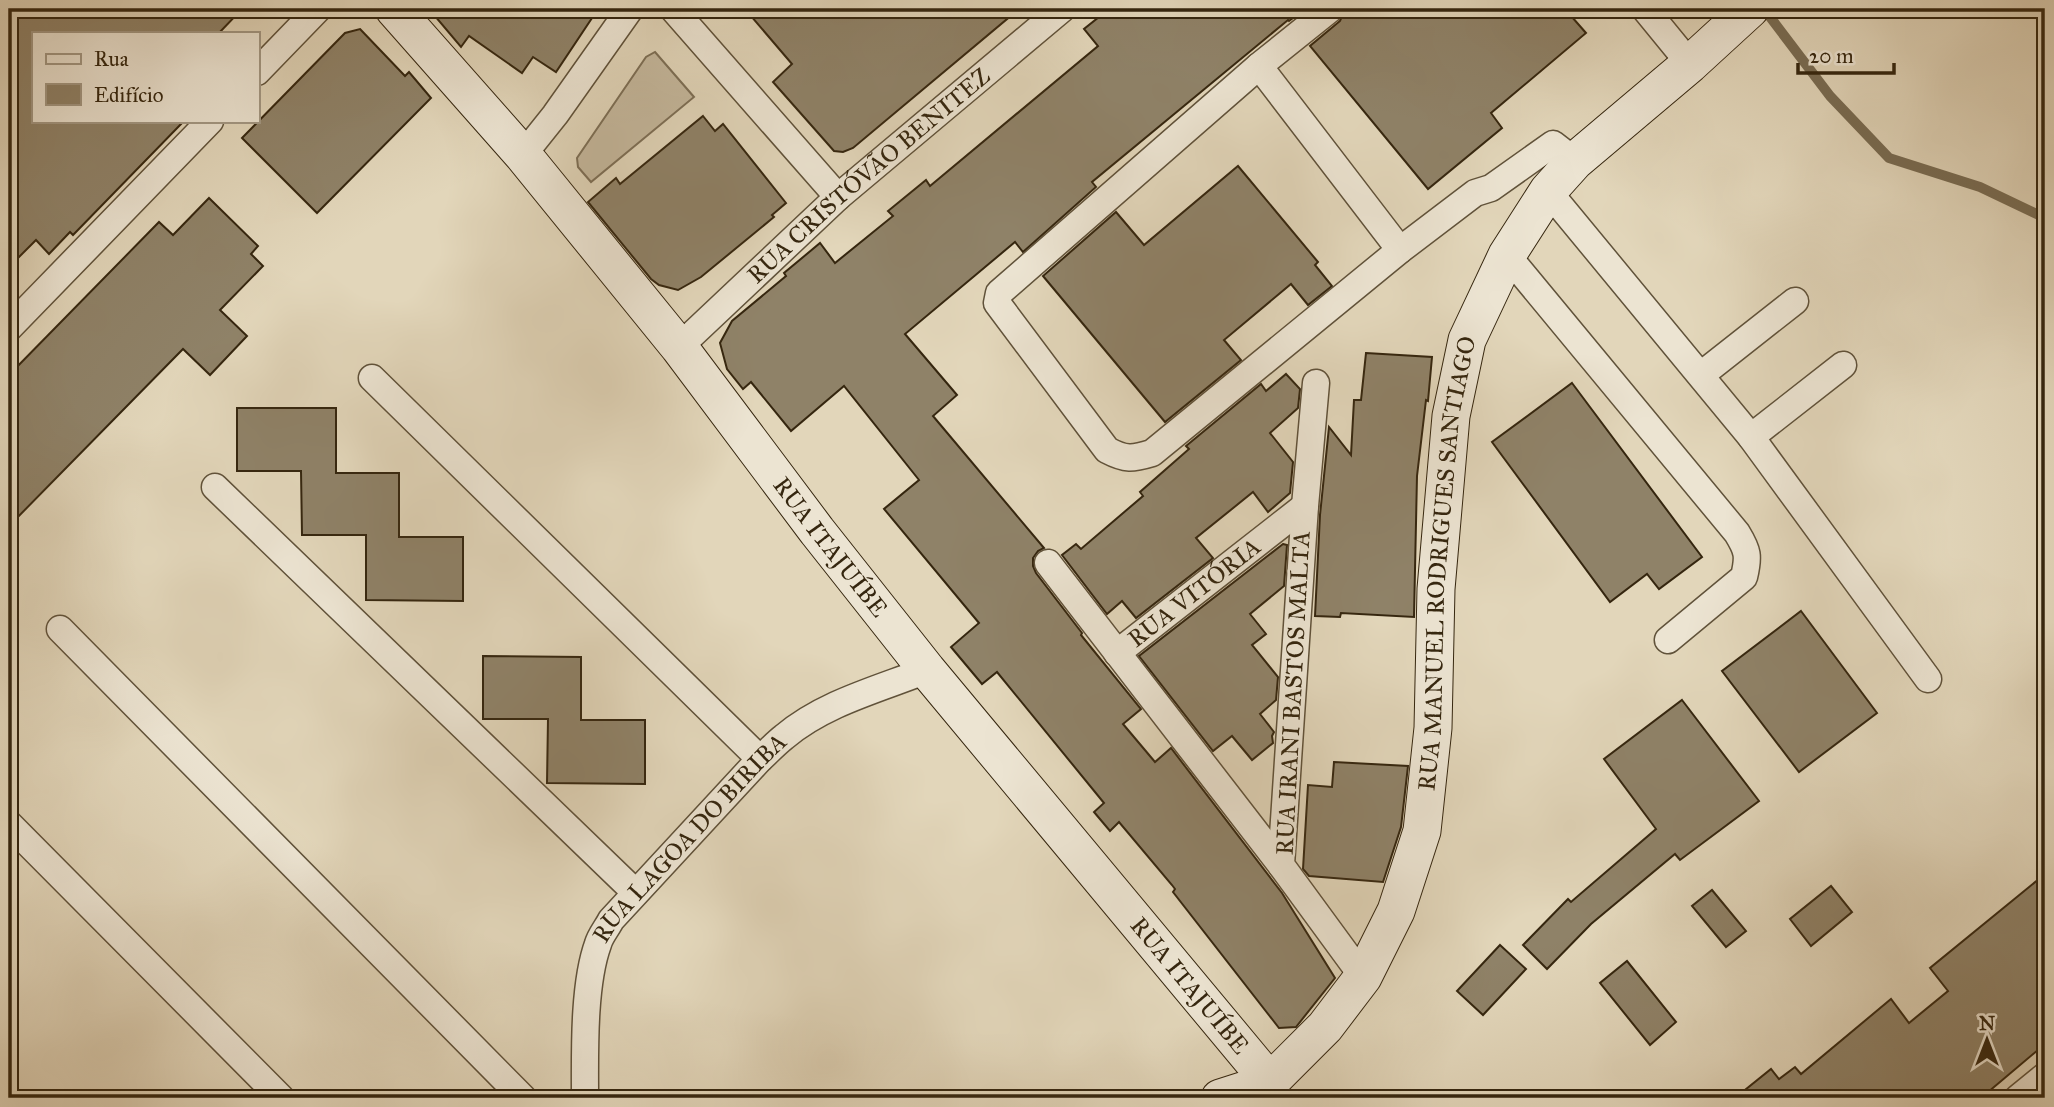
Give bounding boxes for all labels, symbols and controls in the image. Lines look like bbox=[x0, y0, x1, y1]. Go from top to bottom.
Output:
legend bbox=[32, 32, 259, 122]
scale bar bbox=[1798, 32, 1895, 76]
text: 20 m bbox=[1809, 43, 1854, 69]
text: Rua bbox=[94, 46, 129, 72]
street label: RUA CRISTÓVÃO BENITEZ bbox=[741, 61, 996, 290]
text: Edifício bbox=[94, 82, 164, 108]
street label: RUA MANUEL RODRIGUES SANTIAGO bbox=[1411, 333, 1482, 792]
street label: RUA ITAJUÍBE bbox=[767, 471, 894, 623]
street label: RUA IRANI BASTOS MALTA bbox=[1270, 530, 1316, 856]
street label: RUA VITÓRIA bbox=[1122, 531, 1267, 654]
street label: RUA LAGOA DO BIRIBA bbox=[586, 727, 793, 948]
street label: RUA ITAJUÍBE bbox=[1124, 911, 1255, 1060]
north arrow bbox=[1952, 1006, 2022, 1076]
text: N bbox=[1979, 1012, 1995, 1035]

